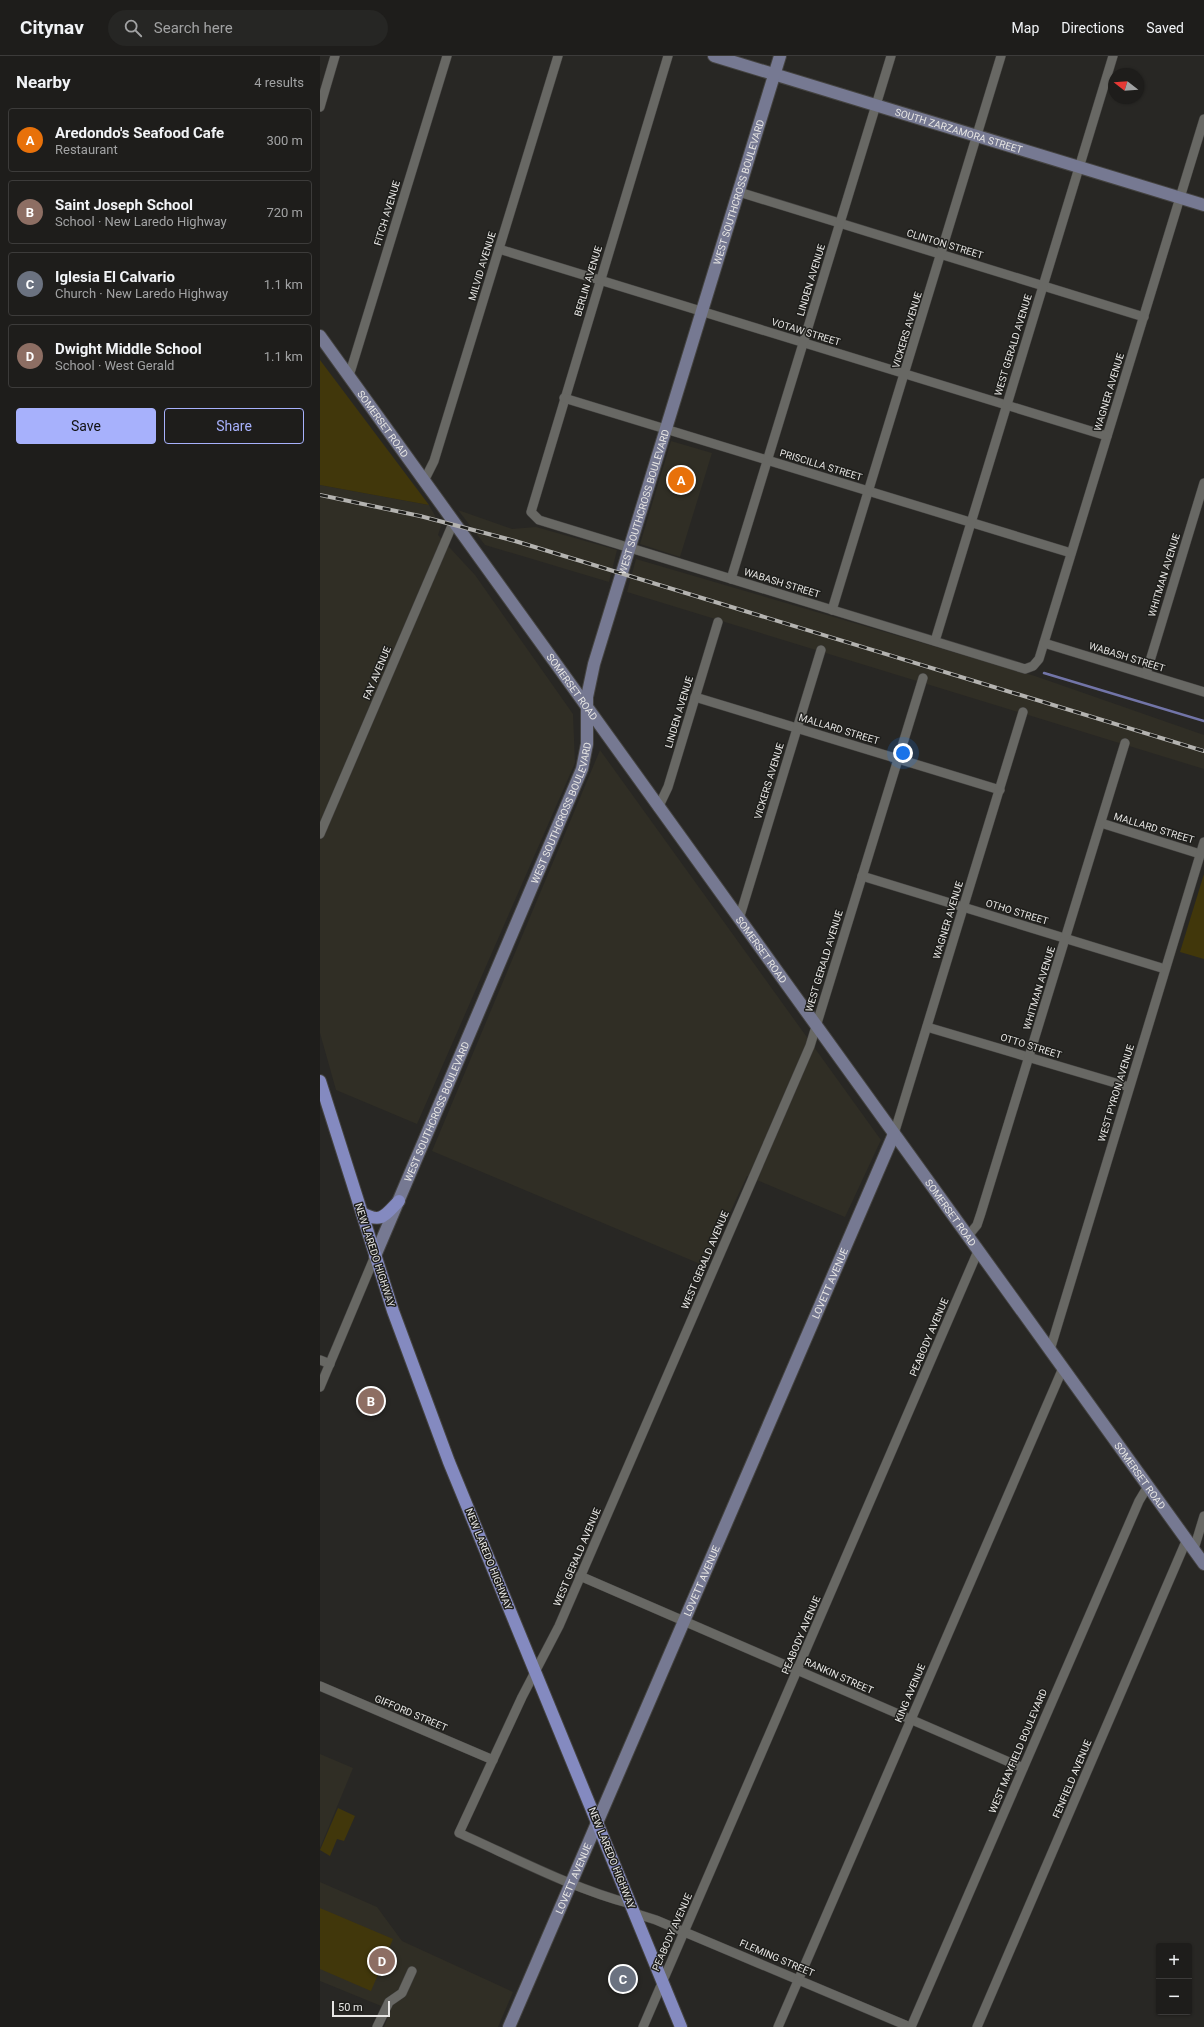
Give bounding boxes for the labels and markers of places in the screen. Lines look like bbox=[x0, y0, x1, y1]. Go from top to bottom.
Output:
pin: A bbox=[668, 465, 694, 495]
pin: B bbox=[358, 1386, 384, 1416]
pin: D bbox=[369, 1946, 395, 1976]
pin: C bbox=[610, 1964, 636, 1994]

